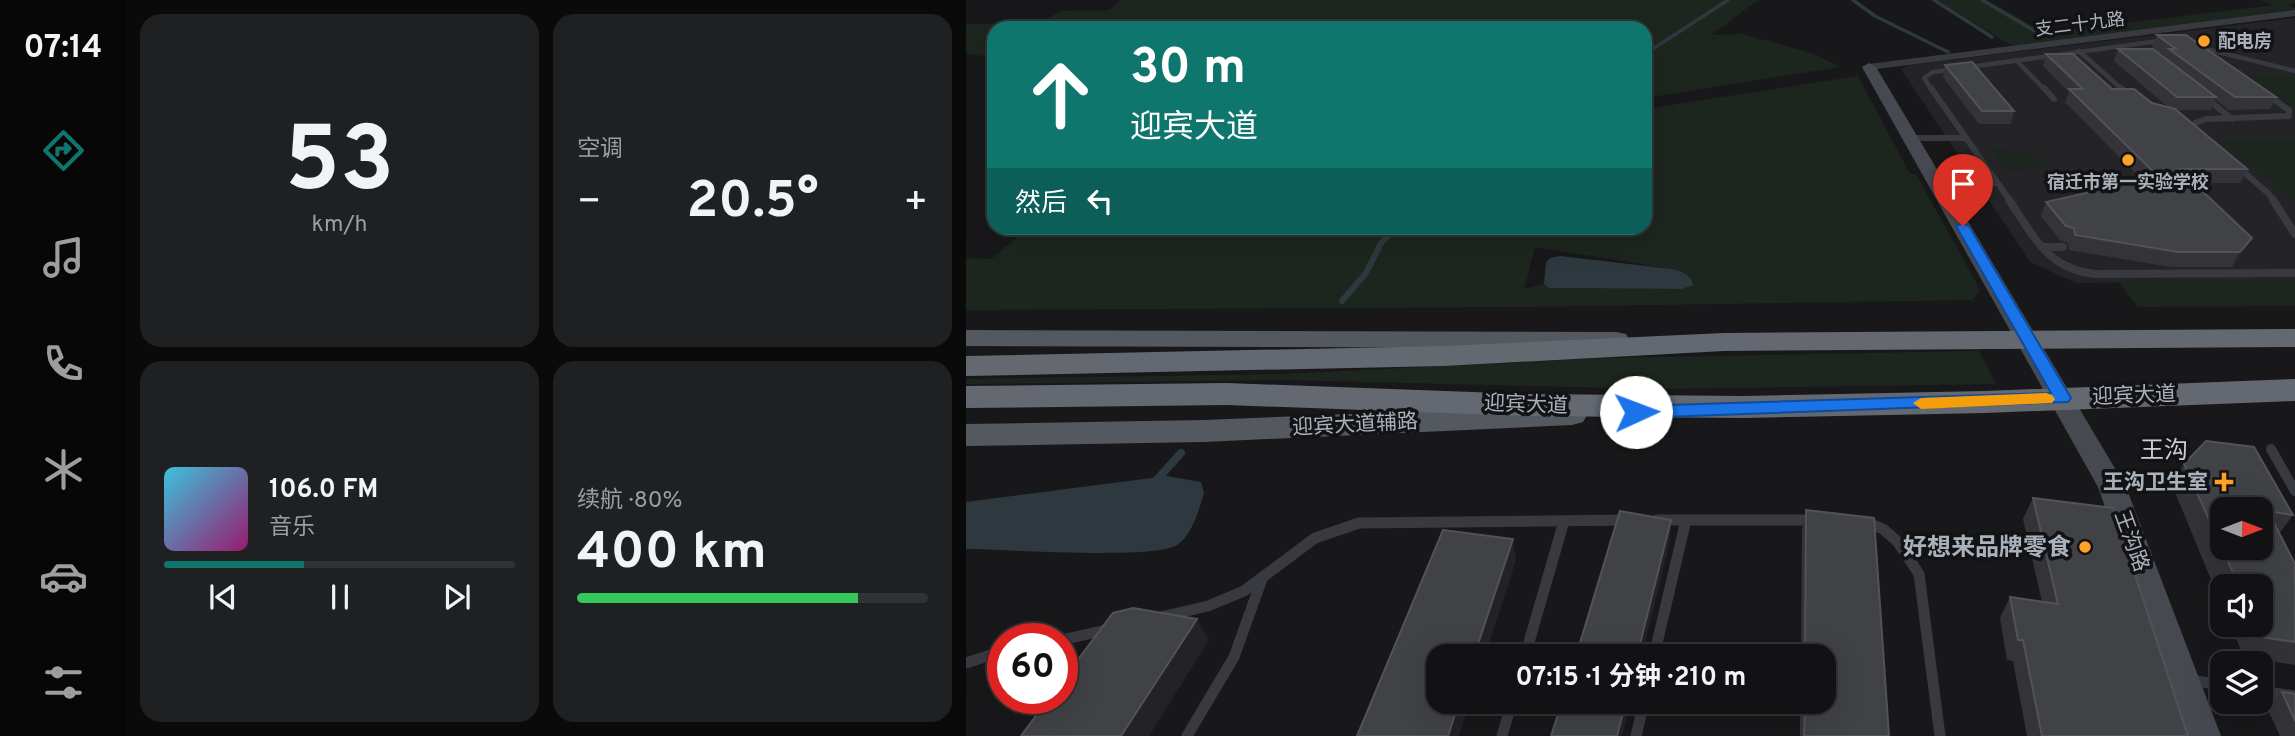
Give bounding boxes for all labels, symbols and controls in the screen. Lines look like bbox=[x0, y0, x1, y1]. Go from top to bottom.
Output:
street label: 支二十九路 bbox=[2034, 9, 2126, 42]
text: 07:14 bbox=[24, 29, 102, 69]
place label: 配电房 bbox=[2218, 31, 2272, 54]
marker: 配电房 bbox=[2196, 33, 2212, 49]
text: 30 m bbox=[1130, 39, 1246, 101]
icon: ahead bbox=[1015, 49, 1106, 140]
text: 53 bbox=[284, 108, 395, 223]
text: 迎宾大道 bbox=[1130, 109, 1258, 149]
icon: directions bbox=[39, 126, 88, 175]
text: 空调 bbox=[577, 136, 623, 165]
marker: 宿迁市第一实验学校 bbox=[2120, 152, 2136, 168]
pin bbox=[1933, 154, 1993, 226]
icon: arrive bbox=[1944, 165, 1982, 203]
text: 20.5° bbox=[686, 170, 819, 236]
place label: 宿迁市第一实验学校 bbox=[2047, 172, 2209, 195]
text: − bbox=[577, 179, 602, 228]
text: + bbox=[903, 179, 928, 228]
icon: left bbox=[1081, 182, 1119, 220]
text: 然后 bbox=[1015, 188, 1067, 221]
text: km/h bbox=[312, 211, 367, 240]
icon: music bbox=[39, 233, 88, 282]
icon: phone bbox=[39, 339, 88, 388]
position arrow bbox=[1599, 375, 1673, 449]
street label: 迎宾大道 bbox=[2092, 382, 2176, 411]
street label: 迎宾大道 bbox=[1484, 391, 1568, 420]
street label: 迎宾大道辅路 bbox=[1291, 409, 1419, 442]
district label: 王沟 bbox=[2140, 437, 2188, 467]
icon: climate bbox=[39, 445, 88, 494]
place label: 王沟卫生室 bbox=[2103, 470, 2208, 497]
marker: 王沟卫生室 bbox=[2214, 472, 2234, 492]
text: 106.0 FM bbox=[269, 474, 378, 507]
text: 续航 · 80% bbox=[577, 487, 682, 516]
north arrow bbox=[2210, 497, 2273, 560]
map controls bbox=[2210, 497, 2273, 714]
street label: 王沟路 bbox=[2107, 507, 2154, 576]
text: 音乐 bbox=[269, 514, 315, 543]
text: 400 km bbox=[577, 521, 767, 587]
place label: 好想来品牌零食 bbox=[1903, 534, 2071, 564]
marker: 好想来品牌零食 bbox=[2077, 539, 2093, 555]
icon: car bbox=[39, 552, 88, 601]
button: sound bbox=[2210, 574, 2273, 637]
icon: previous bbox=[204, 578, 242, 616]
icon: pause bbox=[321, 578, 359, 616]
icon: next bbox=[438, 578, 476, 616]
speed limit sign: 60 bbox=[987, 623, 1078, 714]
button: layers bbox=[2210, 651, 2273, 714]
icon: filters bbox=[39, 658, 88, 707]
text: 07:15 · 1 分钟 · 210 m bbox=[1516, 662, 1746, 695]

